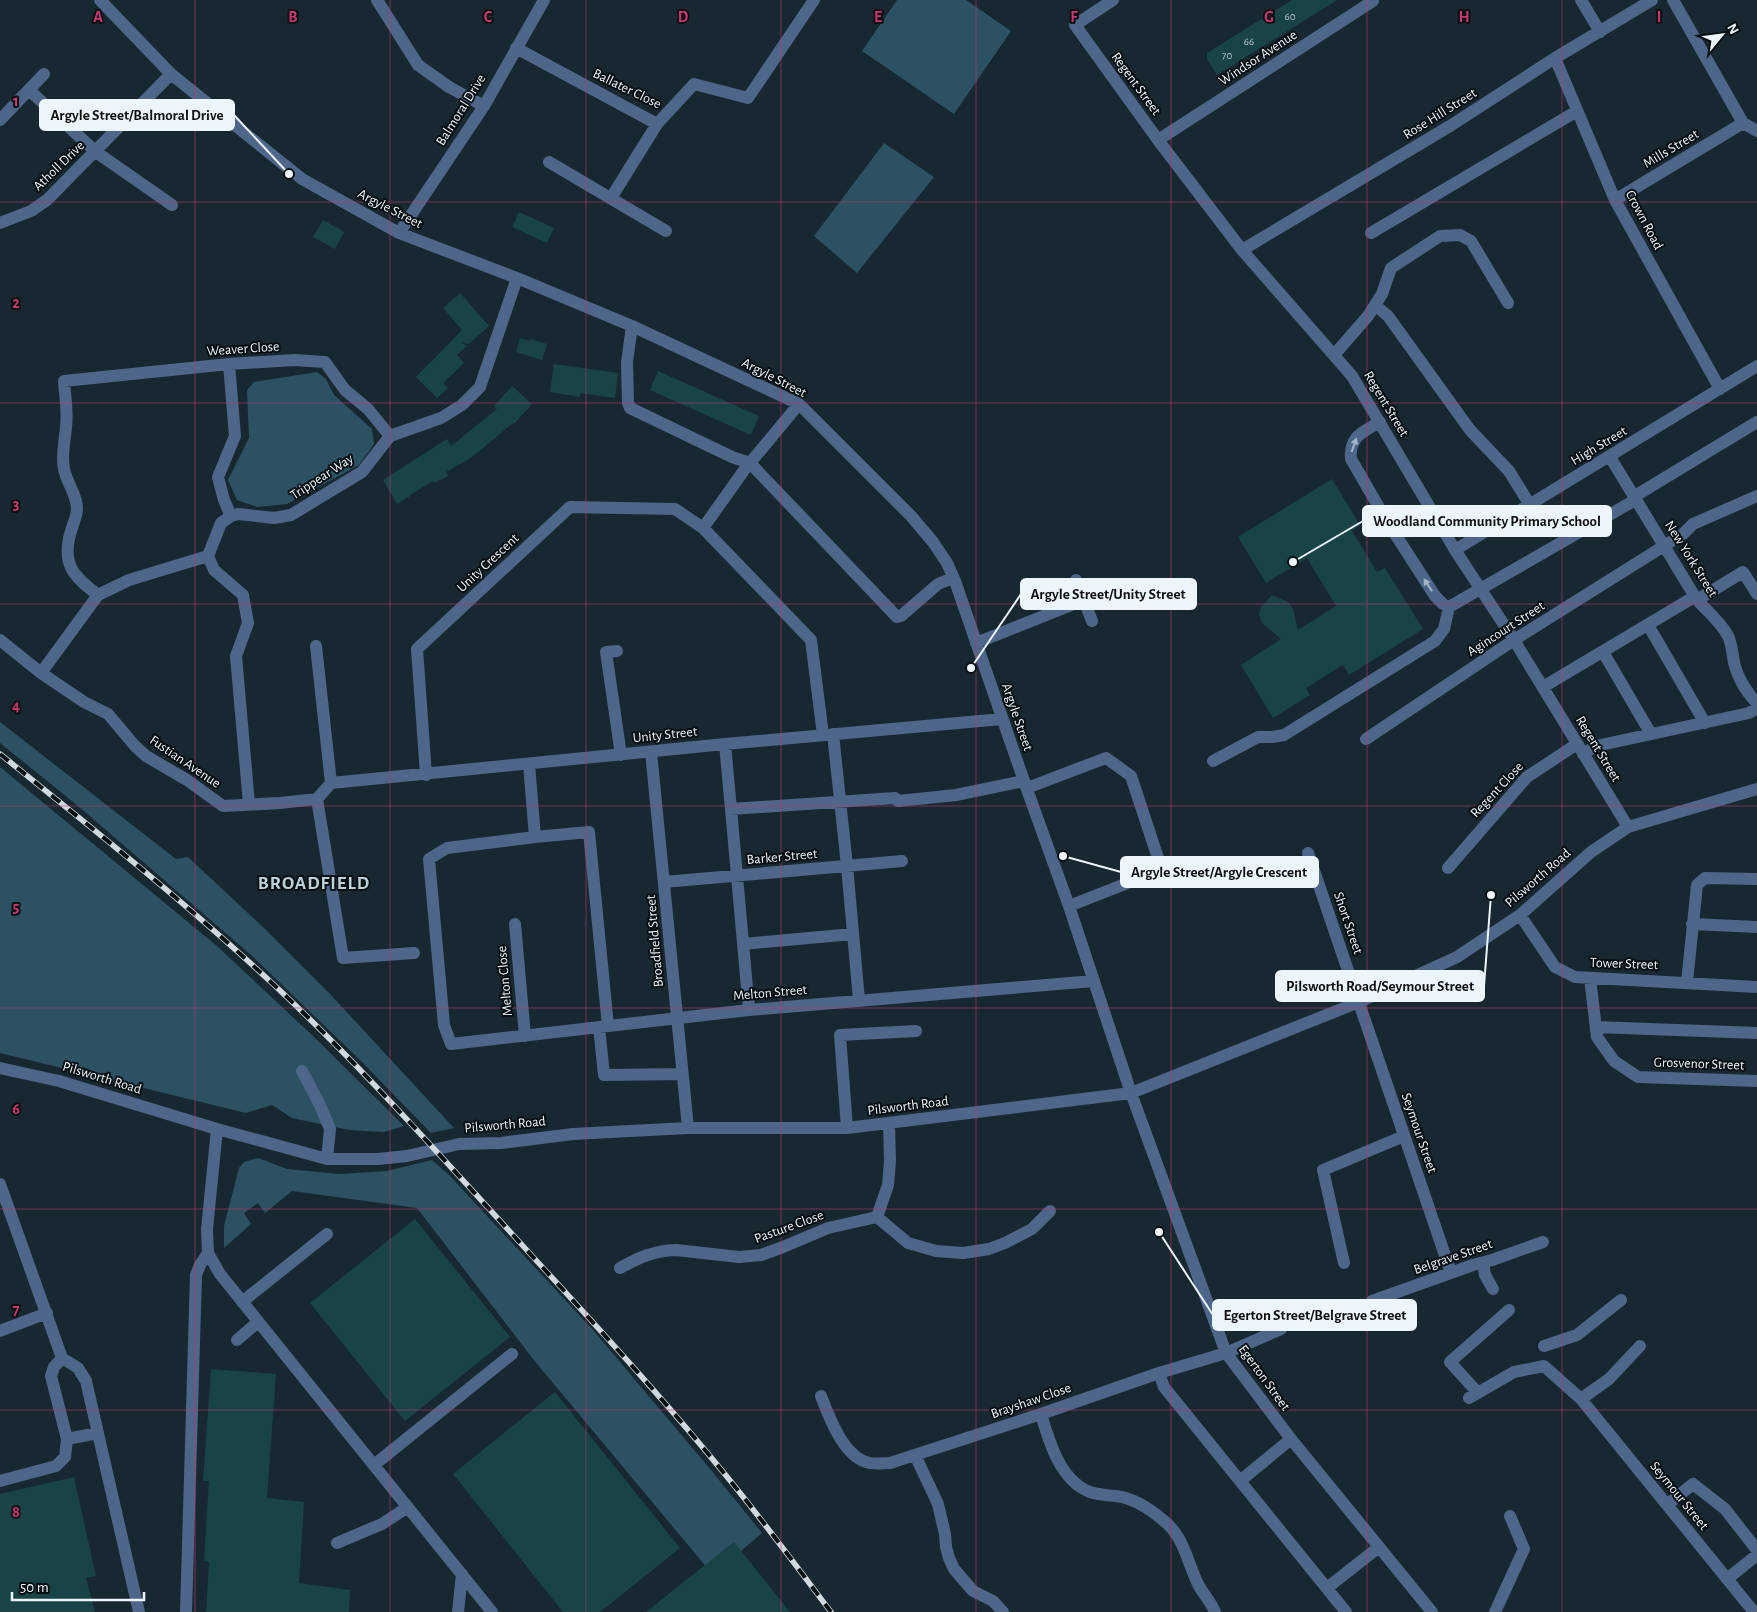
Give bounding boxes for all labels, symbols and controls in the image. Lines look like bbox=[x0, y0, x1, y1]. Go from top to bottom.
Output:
text: A bbox=[93, 9, 103, 25]
text: B bbox=[288, 9, 298, 25]
text: C bbox=[484, 9, 493, 25]
text: D bbox=[678, 9, 689, 25]
text: E bbox=[874, 9, 882, 25]
text: F bbox=[1070, 9, 1078, 25]
text: G bbox=[1264, 9, 1274, 25]
text: H bbox=[1458, 9, 1470, 25]
text: I bbox=[1657, 9, 1661, 25]
north arrow bbox=[1697, 10, 1747, 60]
house number: 60 bbox=[1285, 11, 1296, 22]
text: N bbox=[1724, 22, 1741, 37]
street label: Windsor Avenue bbox=[1216, 28, 1300, 88]
house number: 66 bbox=[1244, 36, 1254, 47]
street label: Regent Street bbox=[1109, 50, 1164, 118]
house number: 70 bbox=[1222, 50, 1232, 61]
street label: Ballater Close bbox=[591, 66, 663, 112]
street label: Balmoral Drive bbox=[434, 72, 488, 148]
street label: Rose Hill Street bbox=[1401, 86, 1479, 142]
text: 1 bbox=[13, 93, 19, 109]
callout: Argyle Street/Balmoral Drive bbox=[40, 100, 234, 130]
text: Argyle Street/Balmoral Drive bbox=[50, 108, 224, 123]
street label: Mills Street bbox=[1641, 127, 1702, 171]
street label: Atholl Drive bbox=[31, 138, 87, 194]
street label: Argyle Street bbox=[355, 187, 425, 231]
street label: Crown Road bbox=[1623, 188, 1665, 252]
text: 2 bbox=[12, 295, 20, 311]
street label: Weaver Close bbox=[206, 339, 280, 359]
street label: Argyle Street bbox=[739, 356, 809, 400]
street label: Regent Street bbox=[1361, 369, 1411, 440]
street label: High Street bbox=[1569, 424, 1630, 468]
one-way arrow bbox=[1350, 437, 1358, 452]
street label: Trippear Way bbox=[288, 452, 356, 502]
text: 3 bbox=[13, 496, 20, 512]
callout: Woodland Community Primary School bbox=[1363, 506, 1611, 536]
text: Woodland Community Primary School bbox=[1373, 514, 1601, 529]
street label: New York Street bbox=[1662, 518, 1720, 600]
street label: Unity Crescent bbox=[455, 531, 522, 595]
callout: Argyle Street/Unity Street bbox=[1021, 579, 1196, 609]
one-way arrow bbox=[1423, 579, 1433, 592]
text: Argyle Street/Unity Street bbox=[1030, 587, 1186, 602]
street label: Agincourt Street bbox=[1465, 599, 1548, 659]
street label: Argyle Street bbox=[999, 681, 1035, 753]
text: 4 bbox=[12, 698, 20, 714]
street label: Regent Street bbox=[1573, 714, 1623, 785]
street label: Unity Street bbox=[632, 725, 698, 745]
street label: Fustian Avenue bbox=[147, 733, 223, 791]
street label: Regent Close bbox=[1468, 760, 1526, 820]
street label: Pilsworth Road bbox=[1503, 846, 1573, 910]
street label: Barker Street bbox=[746, 847, 818, 867]
callout: Argyle Street/Argyle Crescent bbox=[1121, 857, 1318, 887]
text: Argyle Street/Argyle Crescent bbox=[1131, 865, 1307, 880]
district label: BROADFIELD bbox=[258, 874, 370, 893]
street label: Short Street bbox=[1331, 890, 1365, 956]
street label: Broadfield Street bbox=[644, 894, 666, 988]
text: 5 bbox=[13, 899, 20, 915]
street label: Melton Close bbox=[495, 945, 515, 1017]
street label: Tower Street bbox=[1590, 956, 1659, 972]
callout: Pilsworth Road/Seymour Street bbox=[1276, 971, 1484, 1001]
text: Pilsworth Road/Seymour Street bbox=[1286, 979, 1474, 994]
street label: Melton Street bbox=[732, 983, 808, 1003]
street label: Grosvenor Street bbox=[1653, 1055, 1745, 1073]
street label: Pilsworth Road bbox=[61, 1059, 143, 1097]
street label: Seymour Street bbox=[1399, 1091, 1439, 1175]
street label: Pilsworth Road bbox=[867, 1094, 949, 1118]
text: 6 bbox=[12, 1101, 20, 1117]
street label: Pilsworth Road bbox=[464, 1114, 546, 1136]
street label: Pasture Close bbox=[753, 1208, 825, 1246]
street label: Belgrave Street bbox=[1412, 1237, 1495, 1277]
callout: Egerton Street/Belgrave Street bbox=[1213, 1300, 1416, 1330]
text: 7 bbox=[13, 1302, 20, 1318]
text: Egerton Street/Belgrave Street bbox=[1224, 1308, 1406, 1323]
street label: Egerton Street bbox=[1236, 1343, 1293, 1414]
street label: Brayshaw Close bbox=[989, 1381, 1073, 1421]
street label: Seymour Street bbox=[1647, 1459, 1711, 1533]
text: 8 bbox=[12, 1504, 20, 1520]
scale bar bbox=[12, 1570, 145, 1602]
text: 50 m bbox=[20, 1580, 49, 1595]

